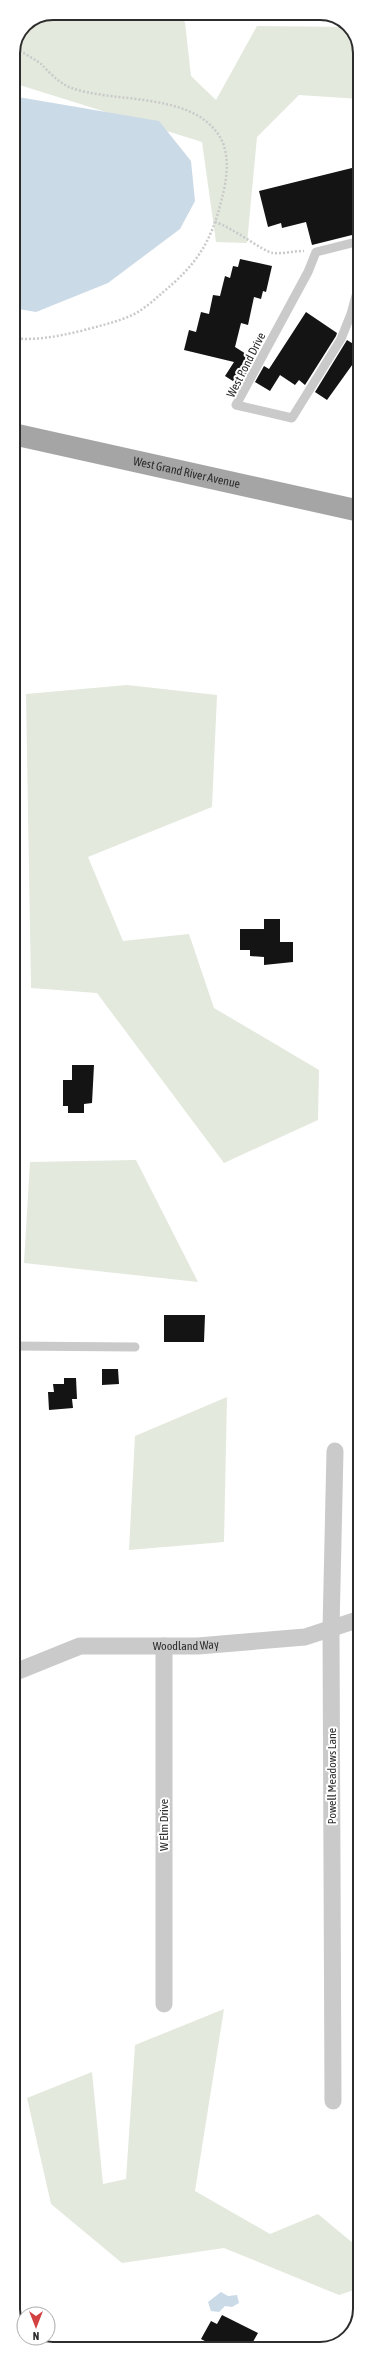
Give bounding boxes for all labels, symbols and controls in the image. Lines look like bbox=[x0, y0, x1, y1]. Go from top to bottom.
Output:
street label: West Pond Drive bbox=[224, 330, 268, 400]
street label: West Grand River Avenue bbox=[132, 454, 242, 491]
street label: Woodland Way bbox=[153, 1637, 219, 1653]
street label: Powell Meadows Lane bbox=[325, 1728, 339, 1824]
street label: W Elm Drive bbox=[157, 1799, 171, 1851]
north arrow bbox=[16, 2306, 56, 2346]
text: N bbox=[33, 2330, 39, 2342]

